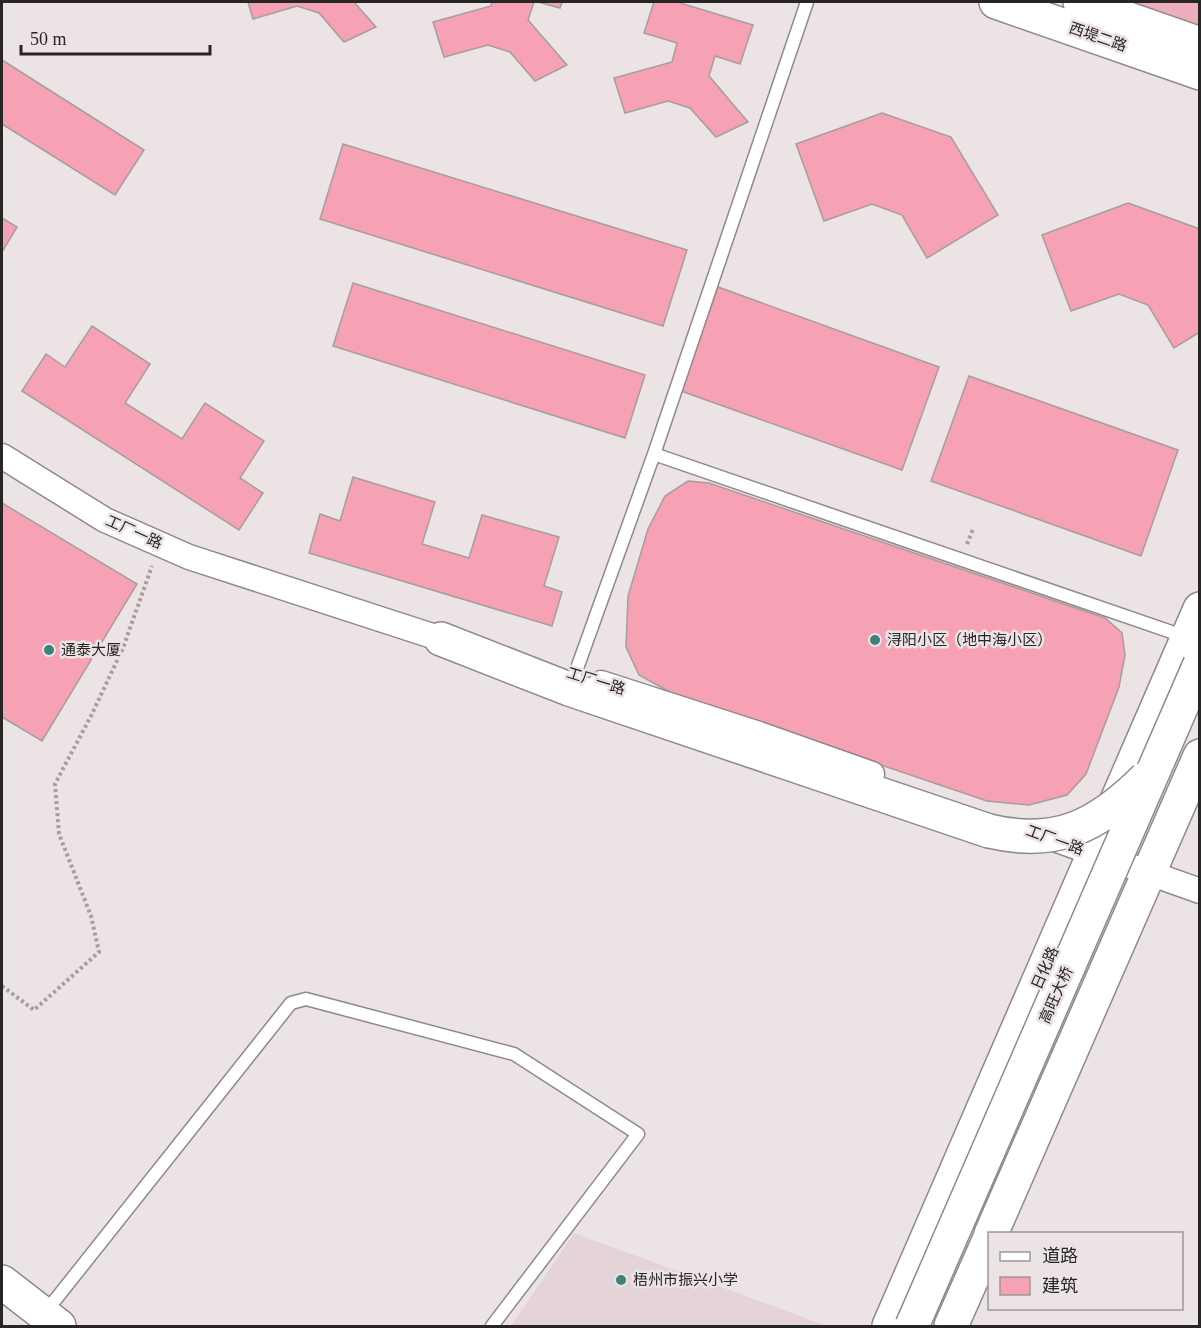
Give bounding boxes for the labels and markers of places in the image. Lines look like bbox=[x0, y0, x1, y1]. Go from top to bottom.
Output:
place label: 浔阳小区（地中海小区） bbox=[887, 632, 1052, 648]
marker: 浔阳小区（地中海小区） bbox=[868, 633, 882, 647]
place label: 通泰大厦 bbox=[61, 642, 121, 658]
marker: 通泰大厦 bbox=[42, 643, 56, 657]
place label: 梧州市振兴小学 bbox=[633, 1271, 738, 1288]
marker: 梧州市振兴小学 bbox=[614, 1273, 628, 1287]

